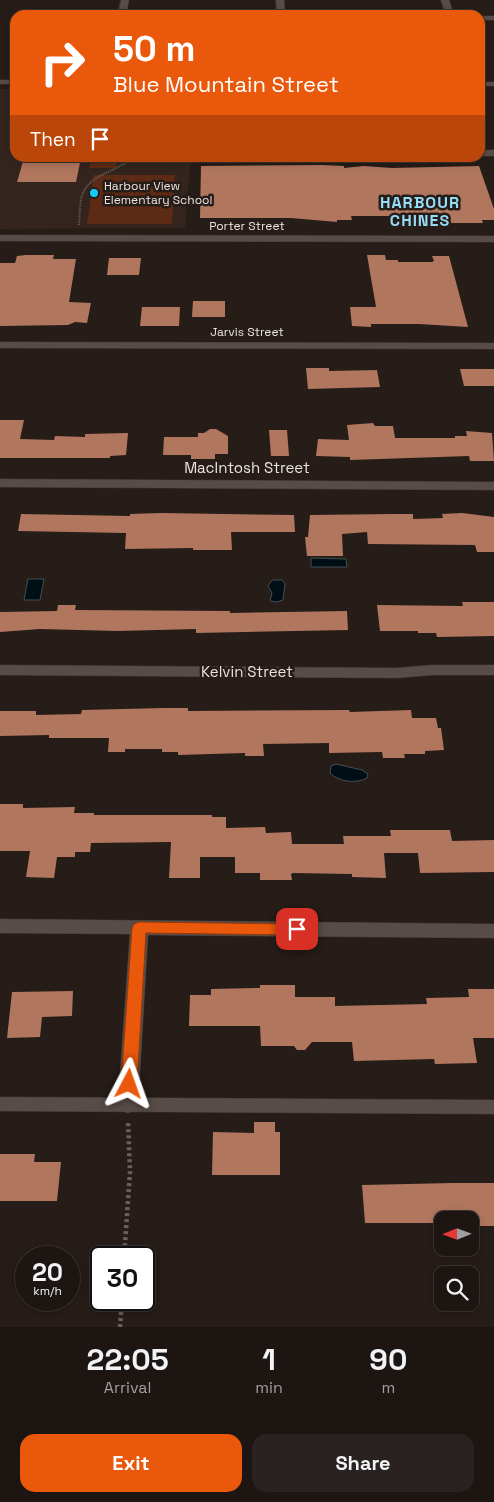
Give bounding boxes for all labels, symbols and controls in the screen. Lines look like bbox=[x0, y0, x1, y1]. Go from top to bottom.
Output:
text: 50 m bbox=[113, 27, 195, 71]
icon: right bbox=[30, 30, 95, 95]
text: Blue Mountain Street bbox=[113, 70, 339, 98]
icon: arrive bbox=[86, 125, 114, 153]
text: Then bbox=[30, 127, 76, 152]
place label: Harbour View Elementary School bbox=[104, 178, 212, 208]
marker: Harbour View Elementary School bbox=[88, 187, 100, 199]
district label: HARBOUR CHINES bbox=[380, 192, 460, 231]
street label: Porter Street bbox=[209, 218, 285, 234]
street label: Jarvis Street bbox=[210, 324, 284, 340]
street label: MacIntosh Street bbox=[184, 458, 310, 477]
street label: Kelvin Street bbox=[201, 662, 293, 681]
pin bbox=[276, 908, 318, 950]
icon: arrive bbox=[283, 915, 311, 943]
position arrow bbox=[102, 1057, 154, 1109]
north arrow bbox=[434, 1211, 479, 1256]
map controls bbox=[434, 1211, 479, 1311]
speed limit sign: 30 bbox=[90, 1246, 155, 1311]
text: 20 bbox=[32, 1256, 63, 1288]
button: search bbox=[434, 1266, 479, 1311]
text: km/h bbox=[33, 1283, 62, 1299]
text: 22:05 bbox=[87, 1340, 169, 1379]
text: 1 bbox=[262, 1340, 276, 1379]
text: 90 bbox=[369, 1340, 407, 1379]
text: Arrival bbox=[104, 1377, 151, 1398]
text: min bbox=[255, 1377, 283, 1398]
text: m bbox=[381, 1377, 395, 1398]
button: Exit bbox=[20, 1434, 242, 1492]
button: Share bbox=[252, 1434, 474, 1492]

